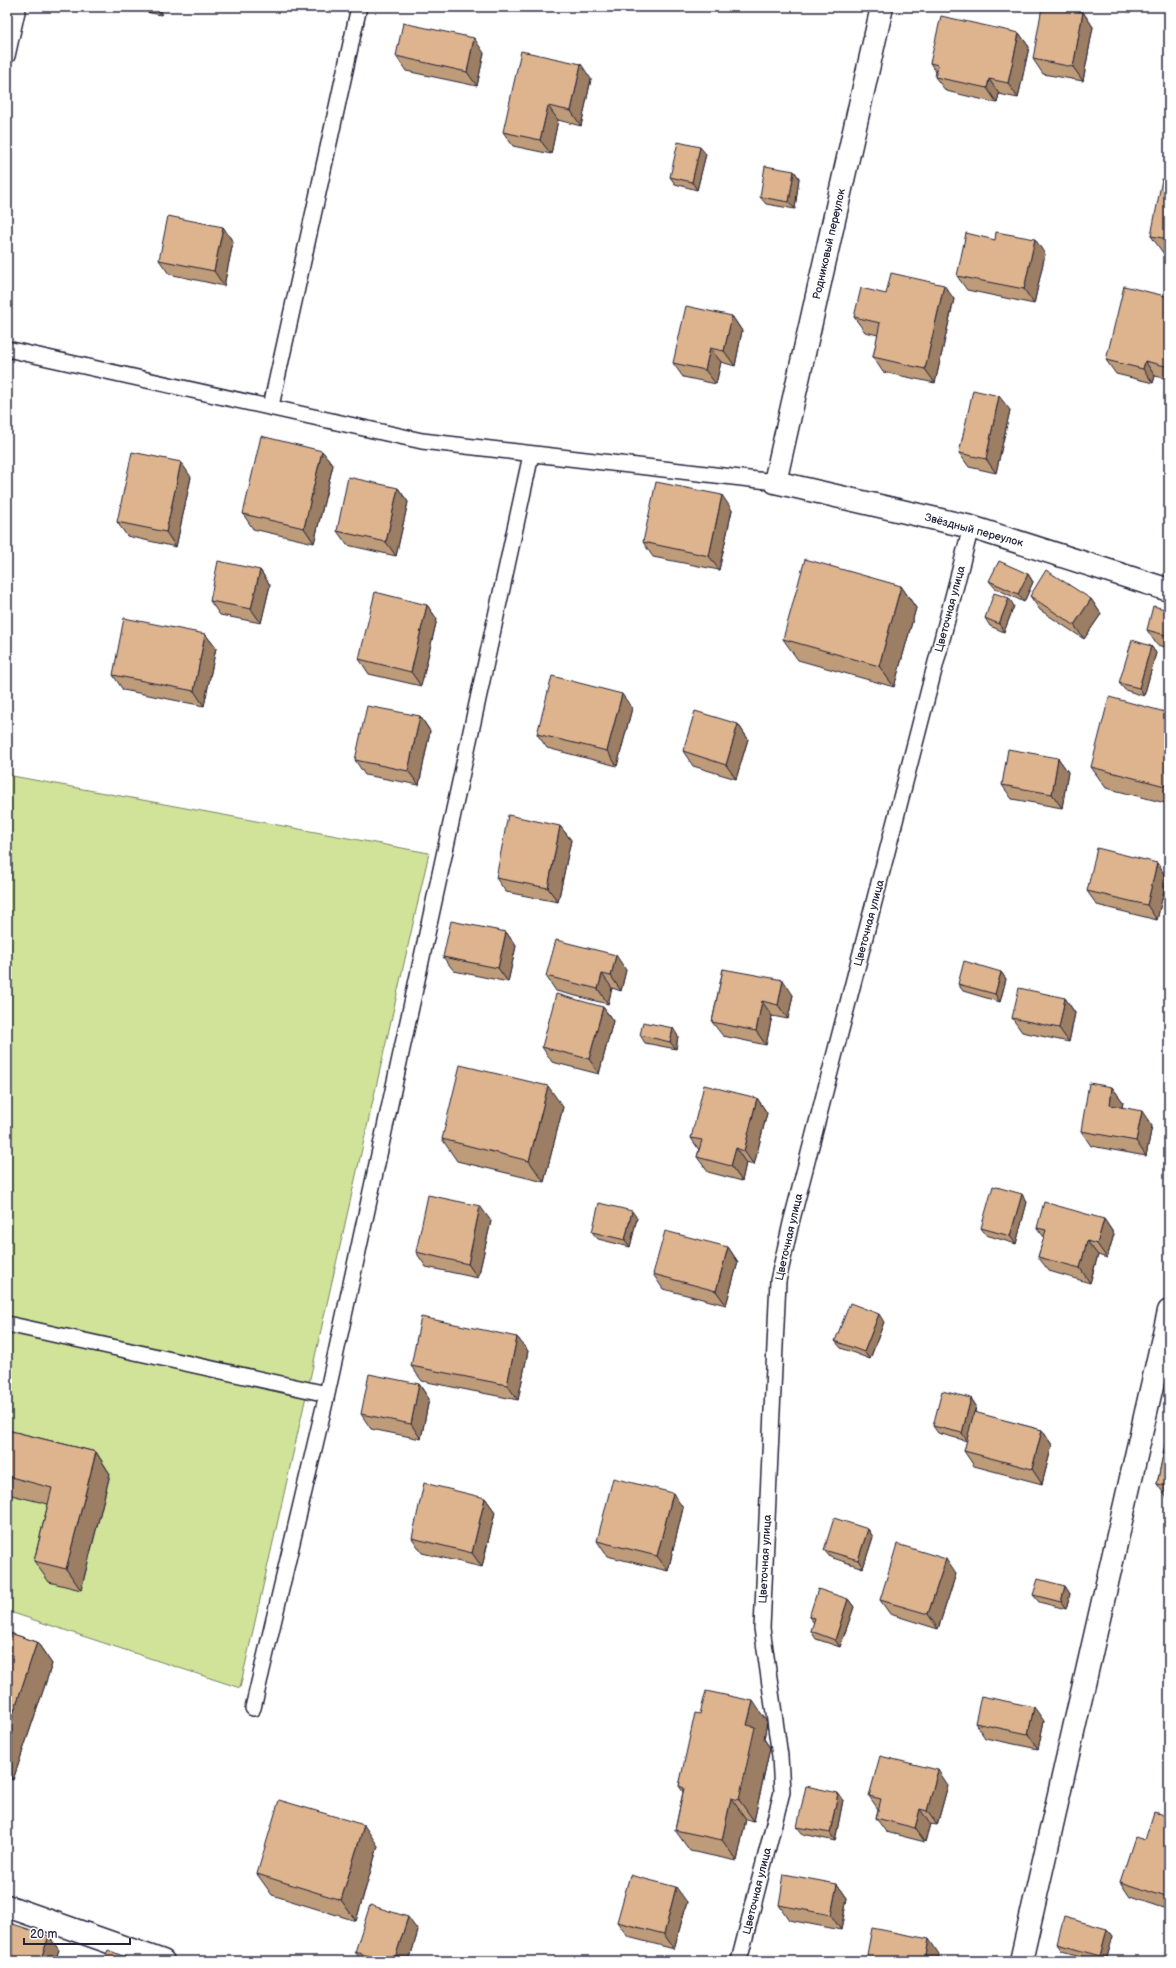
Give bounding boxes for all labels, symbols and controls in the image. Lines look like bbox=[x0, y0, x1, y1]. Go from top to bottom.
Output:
street label: Родниковый переулок bbox=[810, 187, 848, 301]
street label: Звёздный переулок bbox=[923, 511, 1025, 549]
street label: Цветочная улица bbox=[932, 564, 968, 654]
street label: Цветочная улица bbox=[851, 878, 887, 968]
street label: Цветочная улица bbox=[773, 1192, 805, 1282]
street label: Цветочная улица bbox=[756, 1514, 774, 1604]
street label: Цветочная улица bbox=[740, 1846, 774, 1936]
scale bar bbox=[24, 1920, 130, 1946]
text: 20 m bbox=[30, 1927, 57, 1942]

